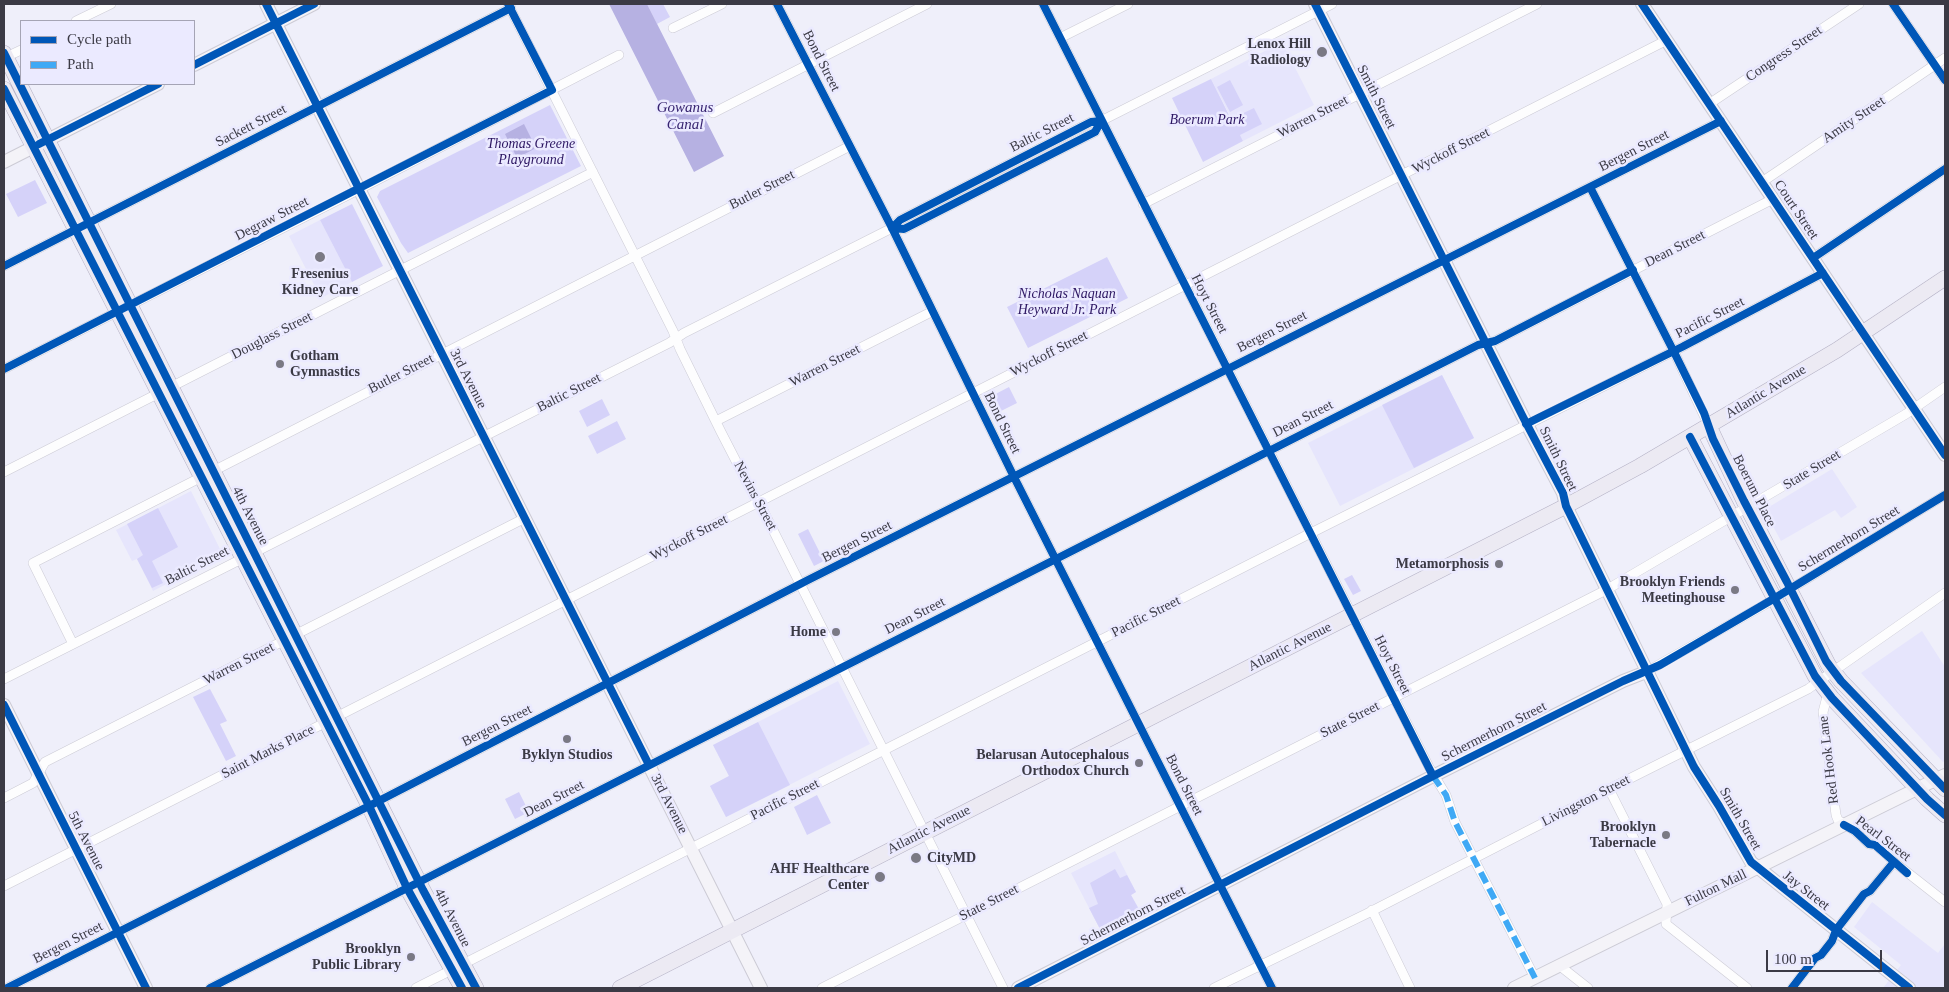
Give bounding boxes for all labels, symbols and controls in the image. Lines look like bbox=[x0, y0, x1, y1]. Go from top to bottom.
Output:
legend bbox=[20, 20, 195, 85]
street label: Congress Street bbox=[1743, 22, 1825, 86]
street label: Bond Street bbox=[798, 28, 844, 94]
text: Cycle path bbox=[67, 31, 132, 47]
place label: Lenox Hill Radiology bbox=[1248, 36, 1311, 68]
marker: Lenox Hill Radiology bbox=[1315, 45, 1329, 59]
text: Path bbox=[67, 56, 94, 72]
street label: Smith Street bbox=[1353, 62, 1399, 132]
street label: Warren Street bbox=[1275, 92, 1351, 142]
street label: Amity Street bbox=[1819, 93, 1889, 147]
water label: Gowanus Canal bbox=[657, 99, 713, 134]
street label: Sackett Street bbox=[213, 101, 289, 151]
street label: Baltic Street bbox=[1007, 110, 1077, 156]
park label: Boerum Park bbox=[1169, 112, 1245, 128]
street label: Wyckoff Street bbox=[1409, 124, 1493, 178]
street label: Bergen Street bbox=[1596, 126, 1672, 176]
park label: Thomas Greene Playground bbox=[487, 136, 575, 168]
street label: Butler Street bbox=[726, 166, 798, 214]
street label: Court Street bbox=[1770, 177, 1822, 243]
street label: Degraw Street bbox=[232, 193, 312, 245]
street label: Dean Street bbox=[1642, 227, 1708, 271]
marker: Fresenius Kidney Care bbox=[313, 250, 327, 264]
place label: Fresenius Kidney Care bbox=[282, 266, 358, 298]
street label: Hoyt Street bbox=[1187, 272, 1231, 336]
park label: Nicholas Naquan Heyward Jr. Park bbox=[1018, 286, 1116, 318]
street label: Pacific Street bbox=[1673, 293, 1747, 343]
street label: Bergen Street bbox=[1234, 307, 1310, 357]
street label: Douglass Street bbox=[229, 308, 315, 364]
street label: Wyckoff Street bbox=[1007, 327, 1091, 381]
street label: Warren Street bbox=[787, 341, 863, 391]
street label: 3rd Avenue bbox=[446, 346, 490, 412]
place label: Gotham Gymnastics bbox=[290, 348, 360, 381]
street label: Butler Street bbox=[365, 350, 437, 398]
marker: Gotham Gymnastics bbox=[274, 358, 286, 370]
street label: Atlantic Avenue bbox=[1723, 361, 1809, 423]
street label: Baltic Street bbox=[534, 370, 604, 416]
street label: Bond Street bbox=[980, 389, 1024, 457]
street label: Dean Street bbox=[1270, 397, 1336, 441]
street label: Smith Street bbox=[1535, 424, 1581, 494]
street label: State Street bbox=[1780, 446, 1844, 494]
street label: Boerum Place bbox=[1729, 452, 1779, 530]
street label: Nevins Street bbox=[730, 459, 780, 533]
street label: 4th Avenue bbox=[228, 484, 272, 548]
street label: Schermerhorn Street bbox=[1795, 502, 1903, 576]
street label: Wyckoff Street bbox=[647, 511, 731, 565]
street label: Bergen Street bbox=[819, 517, 895, 567]
street label: Baltic Street bbox=[162, 543, 232, 589]
place label: Metamorphosis bbox=[1396, 556, 1489, 572]
marker: Metamorphosis bbox=[1493, 558, 1505, 570]
place label: Brooklyn Friends Meetinghouse bbox=[1620, 574, 1725, 606]
marker: Brooklyn Friends Meetinghouse bbox=[1729, 584, 1741, 596]
street label: Pacific Street bbox=[1109, 592, 1183, 642]
street label: Dean Street bbox=[882, 594, 948, 638]
street label: Atlantic Avenue bbox=[1246, 619, 1334, 675]
place label: Home bbox=[790, 624, 826, 640]
marker: Home bbox=[830, 626, 842, 638]
street label: Hoyt Street bbox=[1370, 633, 1414, 697]
street label: Warren Street bbox=[201, 639, 277, 689]
street label: State Street bbox=[1318, 698, 1382, 742]
street label: Schermerhorn Street bbox=[1439, 698, 1549, 766]
street label: Bergen Street bbox=[459, 701, 535, 751]
street label: Red Hook Lane bbox=[1815, 715, 1843, 805]
street label: Saint Marks Place bbox=[219, 721, 317, 783]
marker: Byklyn Studios bbox=[561, 733, 573, 745]
place label: Byklyn Studios bbox=[522, 747, 612, 763]
place label: Belarusan Autocephalous Orthodox Church bbox=[976, 747, 1129, 780]
street label: Bond Street bbox=[1161, 752, 1207, 818]
marker: Belarusan Autocephalous Orthodox Church bbox=[1133, 757, 1145, 769]
street label: 3rd Avenue bbox=[647, 771, 691, 837]
street label: Livingston Street bbox=[1539, 772, 1633, 830]
street label: Pacific Street bbox=[748, 775, 822, 825]
street label: Dean Street bbox=[521, 777, 587, 821]
street label: Smith Street bbox=[1715, 785, 1765, 853]
street label: Atlantic Avenue bbox=[885, 802, 973, 858]
street label: 5th Avenue bbox=[64, 809, 108, 873]
street label: Pearl Street bbox=[1852, 813, 1914, 865]
place label: Brooklyn Tabernacle bbox=[1590, 819, 1656, 852]
marker: Brooklyn Tabernacle bbox=[1660, 829, 1672, 841]
place label: CityMD bbox=[927, 850, 976, 866]
marker: CityMD bbox=[909, 851, 923, 865]
place label: AHF Healthcare Center bbox=[770, 861, 869, 894]
street label: Fulton Mall bbox=[1682, 866, 1750, 910]
street label: Jay Street bbox=[1779, 868, 1833, 914]
marker: AHF Healthcare Center bbox=[873, 870, 887, 884]
street label: State Street bbox=[957, 881, 1021, 925]
street label: Schermerhorn Street bbox=[1078, 882, 1188, 950]
street label: 4th Avenue bbox=[430, 886, 474, 950]
street label: Bergen Street bbox=[30, 918, 106, 968]
scale bar bbox=[1769, 940, 1885, 972]
place label: Brooklyn Public Library bbox=[312, 941, 401, 974]
marker: Brooklyn Public Library bbox=[405, 951, 417, 963]
text: 100 m bbox=[1774, 951, 1812, 967]

